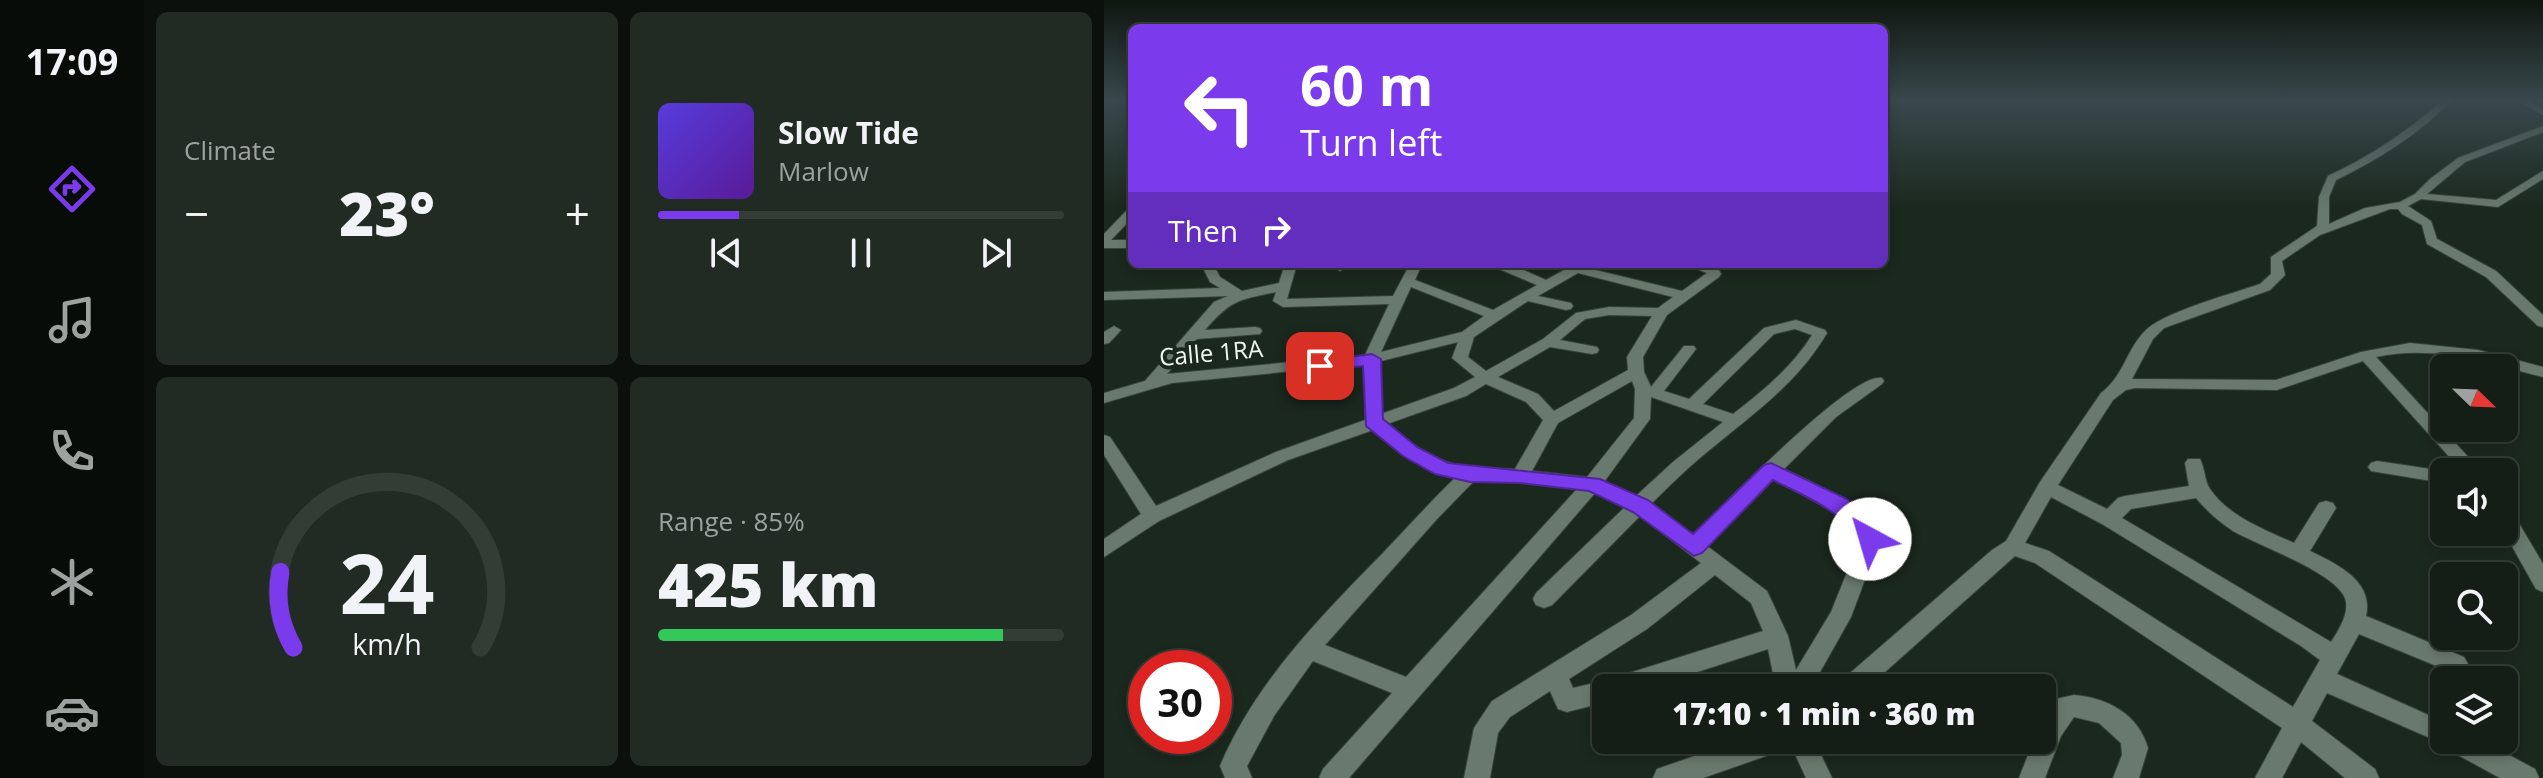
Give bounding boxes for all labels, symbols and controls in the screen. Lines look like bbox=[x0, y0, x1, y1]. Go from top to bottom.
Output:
text: 17:09 bbox=[26, 37, 118, 86]
text: 60 m bbox=[1300, 46, 1434, 122]
icon: left bbox=[1168, 56, 1272, 160]
text: Slow Tide bbox=[778, 112, 919, 153]
text: Turn left bbox=[1300, 118, 1442, 167]
text: Climate bbox=[184, 132, 276, 168]
text: Marlow bbox=[778, 153, 869, 189]
icon: directions bbox=[44, 161, 100, 217]
text: 23° bbox=[339, 172, 435, 254]
text: − bbox=[184, 183, 209, 243]
text: + bbox=[565, 183, 590, 243]
icon: right bbox=[1254, 208, 1298, 252]
text: Then bbox=[1168, 210, 1238, 251]
icon: previous bbox=[704, 231, 748, 275]
icon: pause bbox=[839, 231, 883, 275]
icon: next bbox=[974, 231, 1018, 275]
icon: music bbox=[44, 292, 100, 348]
street label: Calle 1RA bbox=[1158, 331, 1265, 373]
pin bbox=[1286, 332, 1354, 400]
icon: arrive bbox=[1298, 344, 1342, 388]
north arrow bbox=[2430, 354, 2518, 442]
map controls bbox=[2430, 354, 2518, 754]
icon: phone bbox=[44, 423, 100, 479]
button: sound bbox=[2430, 458, 2518, 546]
position arrow bbox=[1828, 497, 1912, 581]
text: Range · 85% bbox=[658, 503, 805, 539]
text: 24 bbox=[339, 524, 435, 637]
text: 425 km bbox=[658, 543, 879, 625]
icon: climate bbox=[44, 554, 100, 610]
button: search bbox=[2430, 562, 2518, 650]
text: km/h bbox=[352, 624, 422, 663]
speed limit sign: 30 bbox=[1128, 650, 1232, 754]
button: layers bbox=[2430, 666, 2518, 754]
icon: car bbox=[44, 685, 100, 741]
text: 17:10 · 1 min · 360 m bbox=[1672, 693, 1976, 734]

